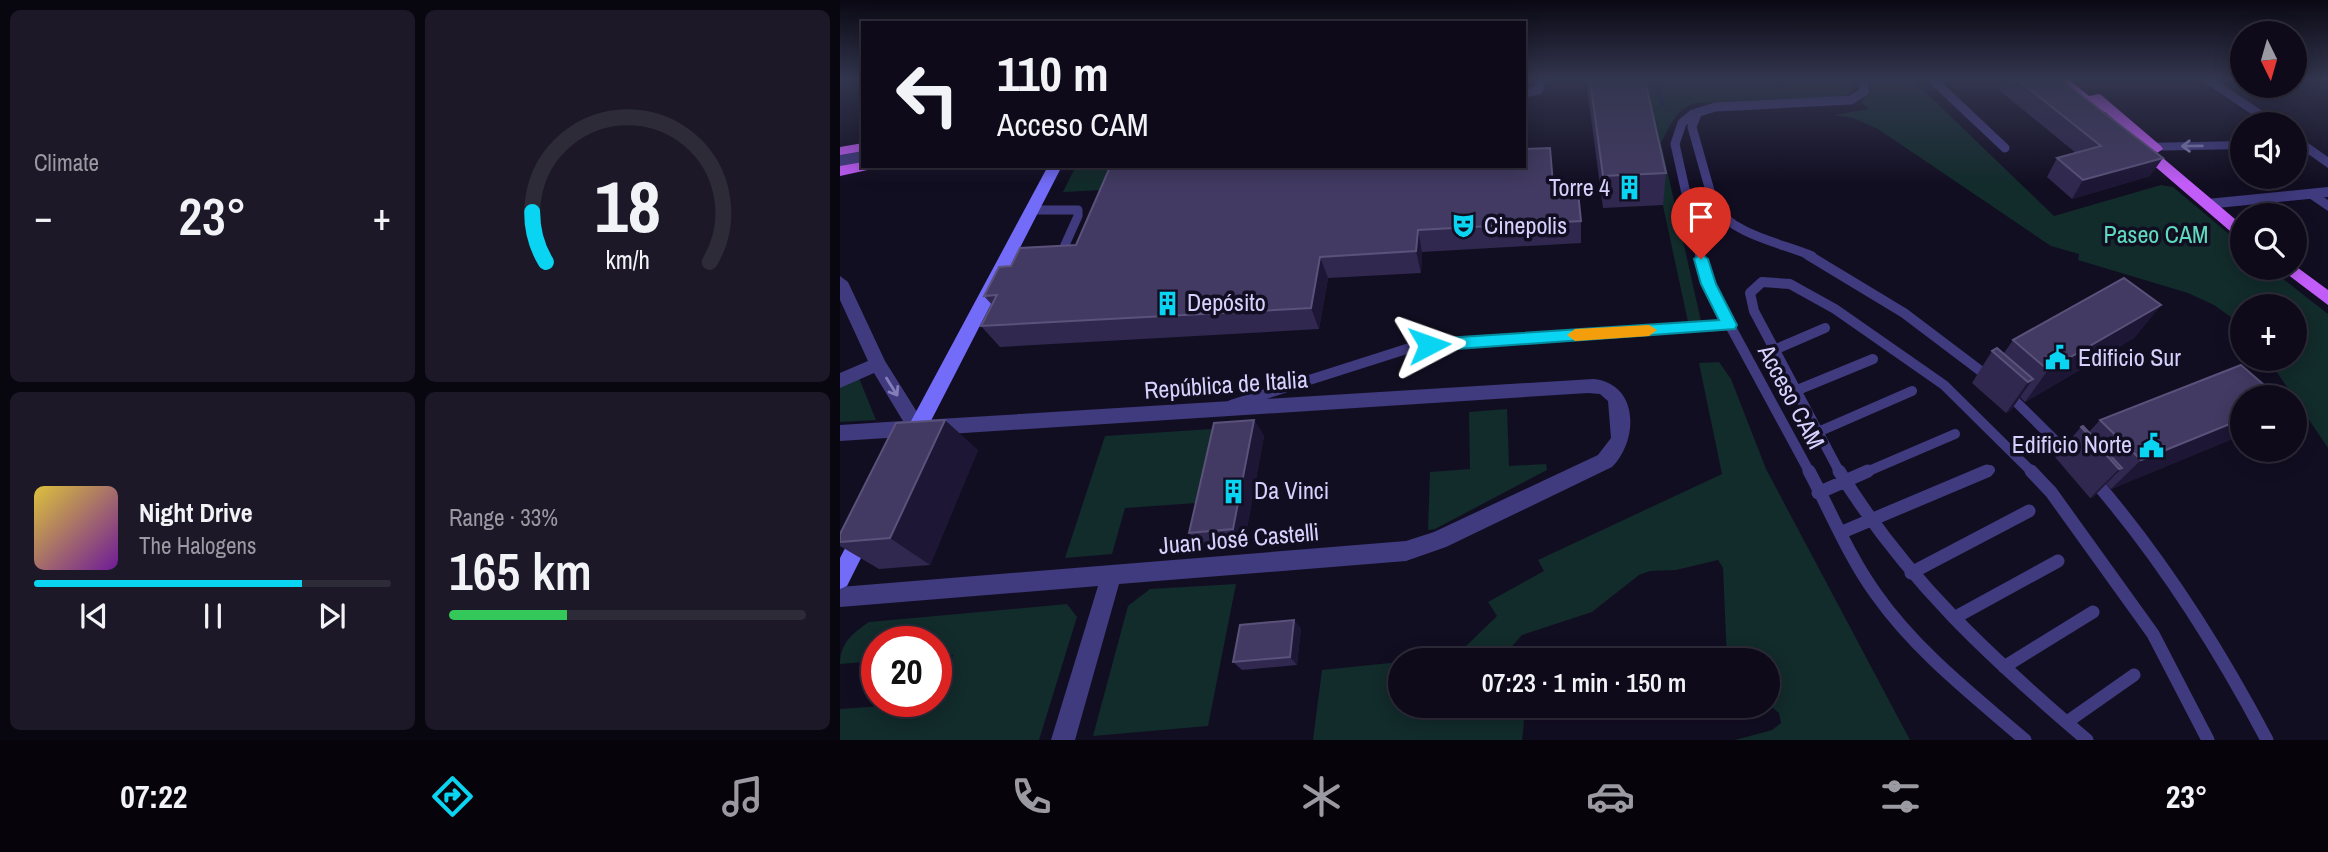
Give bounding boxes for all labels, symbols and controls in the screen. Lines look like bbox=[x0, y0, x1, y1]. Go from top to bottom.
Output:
north arrow bbox=[2230, 21, 2306, 98]
map controls bbox=[2230, 21, 2307, 462]
text: 110 m bbox=[997, 40, 1109, 106]
icon: left bbox=[882, 49, 973, 140]
text: Acceso CAM bbox=[997, 103, 1149, 146]
button: sound bbox=[2230, 112, 2307, 189]
one-way arrow bbox=[2180, 139, 2203, 153]
text: Climate bbox=[34, 147, 99, 178]
text: 18 bbox=[594, 157, 661, 255]
place label: Torre 4 bbox=[1549, 171, 1610, 203]
building icon: Torre 4 bbox=[1616, 174, 1644, 202]
text: 23° bbox=[178, 181, 247, 251]
pin bbox=[1671, 187, 1731, 259]
text: − bbox=[34, 191, 52, 242]
text: + bbox=[373, 191, 391, 242]
icon: arrive bbox=[1682, 198, 1720, 236]
button: search bbox=[2230, 203, 2307, 280]
place label: Cinepolis bbox=[1484, 209, 1567, 241]
theatre icon: Cinepolis bbox=[1450, 212, 1478, 240]
park label: Paseo CAM bbox=[2104, 218, 2209, 250]
text: km/h bbox=[605, 243, 650, 277]
place label: Depósito bbox=[1187, 286, 1266, 318]
building icon: Depósito bbox=[1153, 289, 1181, 317]
button: + bbox=[2230, 294, 2307, 371]
position arrow bbox=[1392, 308, 1466, 382]
street label: Acceso CAM bbox=[1751, 338, 1833, 454]
place label: Edificio Sur bbox=[2078, 341, 2181, 373]
public building icon: Edificio Sur bbox=[2044, 344, 2072, 372]
street label: República de Italia bbox=[1143, 362, 1309, 406]
one-way arrow bbox=[885, 377, 899, 397]
button: − bbox=[2230, 385, 2307, 462]
place label: Edificio Norte bbox=[2012, 428, 2132, 460]
public building icon: Edificio Norte bbox=[2138, 431, 2166, 459]
place label: Da Vinci bbox=[1254, 474, 1329, 506]
building icon: Da Vinci bbox=[1220, 477, 1248, 505]
text: Night Drive bbox=[139, 495, 253, 530]
text: Range · 33% bbox=[449, 502, 558, 533]
street label: Juan José Castelli bbox=[1157, 515, 1320, 561]
text: The Halogens bbox=[139, 530, 256, 561]
text: 165 km bbox=[449, 536, 592, 606]
icon: previous bbox=[75, 597, 113, 635]
icon: pause bbox=[194, 597, 232, 635]
icon: next bbox=[313, 597, 351, 635]
speed limit sign: 20 bbox=[861, 626, 952, 717]
text: 07:23 · 1 min · 150 m bbox=[1482, 665, 1686, 700]
icon: directions bbox=[428, 772, 477, 821]
icon: music bbox=[718, 772, 767, 821]
icon: phone bbox=[1007, 772, 1056, 821]
icon: climate bbox=[1297, 772, 1346, 821]
icon: car bbox=[1586, 772, 1635, 821]
icon: filters bbox=[1876, 772, 1925, 821]
text: 07:22 bbox=[120, 775, 187, 818]
text: 23° bbox=[2166, 775, 2208, 818]

